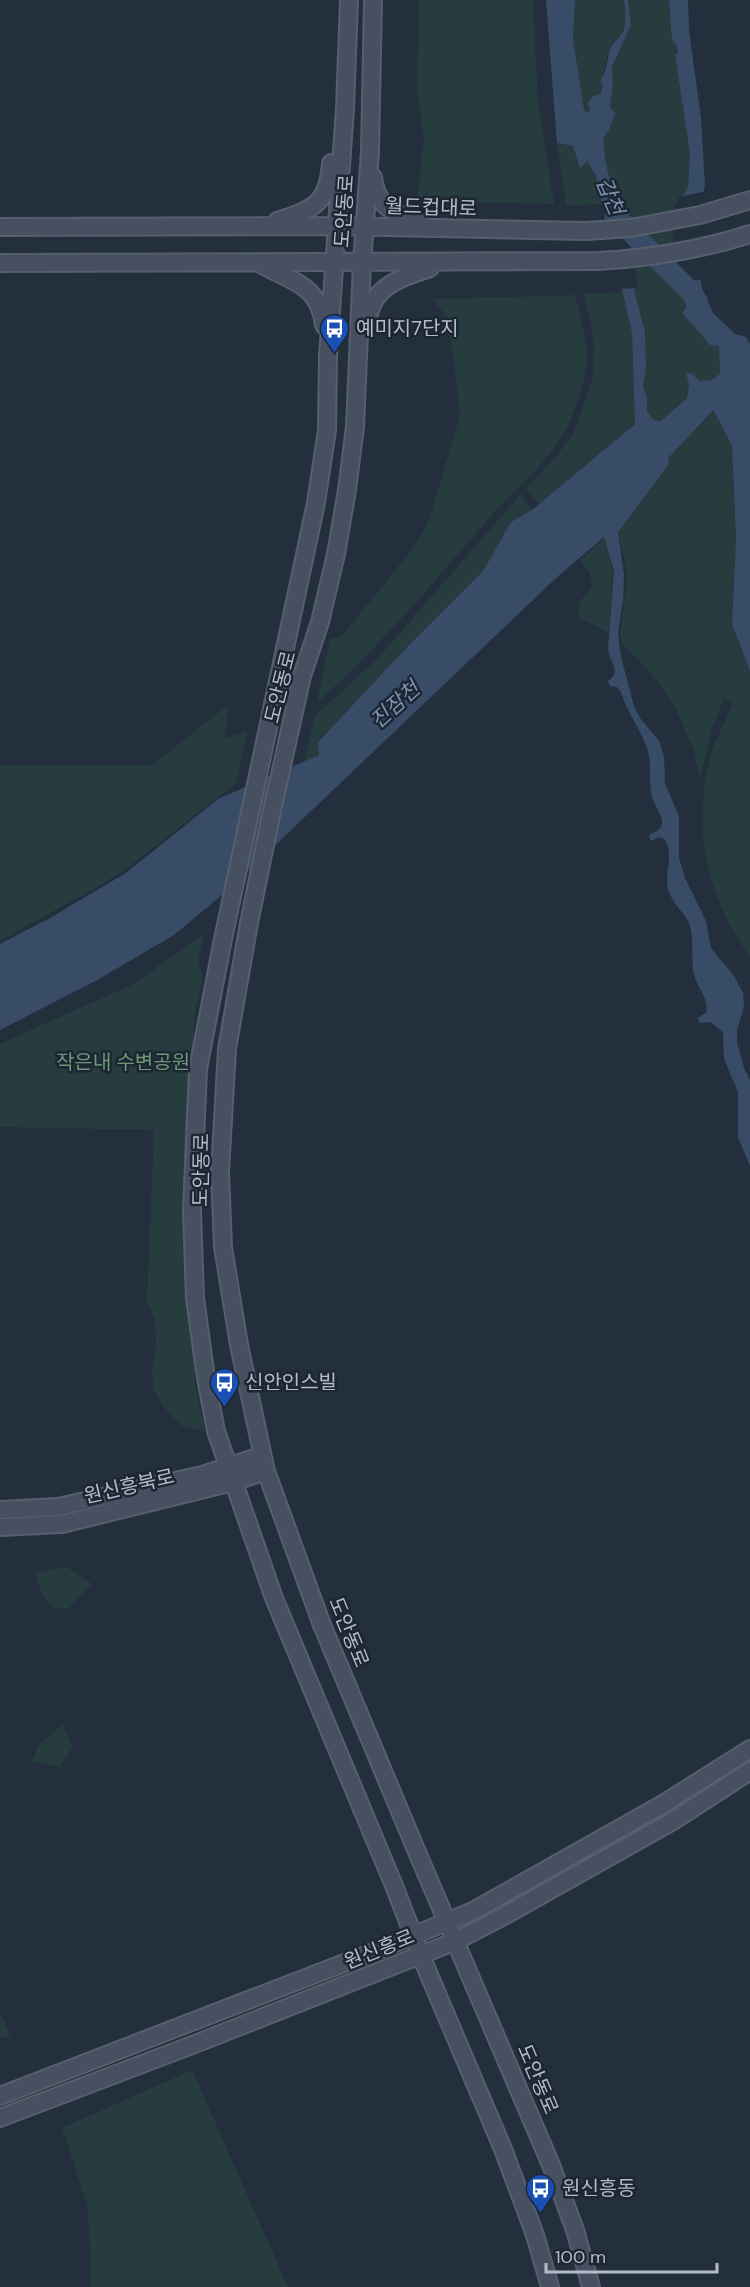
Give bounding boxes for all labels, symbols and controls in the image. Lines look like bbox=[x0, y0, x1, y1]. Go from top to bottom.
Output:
street label: 도안동로 bbox=[328, 173, 360, 249]
water label: 갑천 bbox=[590, 173, 631, 222]
street label: 월드컵대로 bbox=[385, 192, 477, 222]
bus stop icon: 예미지7단지 bbox=[319, 312, 351, 354]
place label: 예미지7단지 bbox=[356, 315, 459, 341]
street label: 도안동로 bbox=[258, 648, 302, 726]
water label: 진잠천 bbox=[364, 673, 428, 735]
park label: 작은내 수변공원 bbox=[56, 1049, 190, 1075]
street label: 도안동로 bbox=[187, 1133, 215, 1207]
bus stop icon: 신안인스빌 bbox=[208, 1366, 240, 1408]
place label: 신안인스빌 bbox=[245, 1369, 337, 1395]
street label: 원신흥북로 bbox=[81, 1463, 177, 1509]
street label: 도안동로 bbox=[323, 1593, 375, 1671]
street label: 원신흥로 bbox=[340, 1923, 418, 1975]
street label: 도안동로 bbox=[512, 2040, 564, 2118]
bus stop icon: 원신흥동 bbox=[525, 2172, 557, 2214]
place label: 원신흥동 bbox=[562, 2175, 636, 2201]
scale bar bbox=[546, 2236, 717, 2274]
text: 100 m bbox=[555, 2245, 606, 2269]

